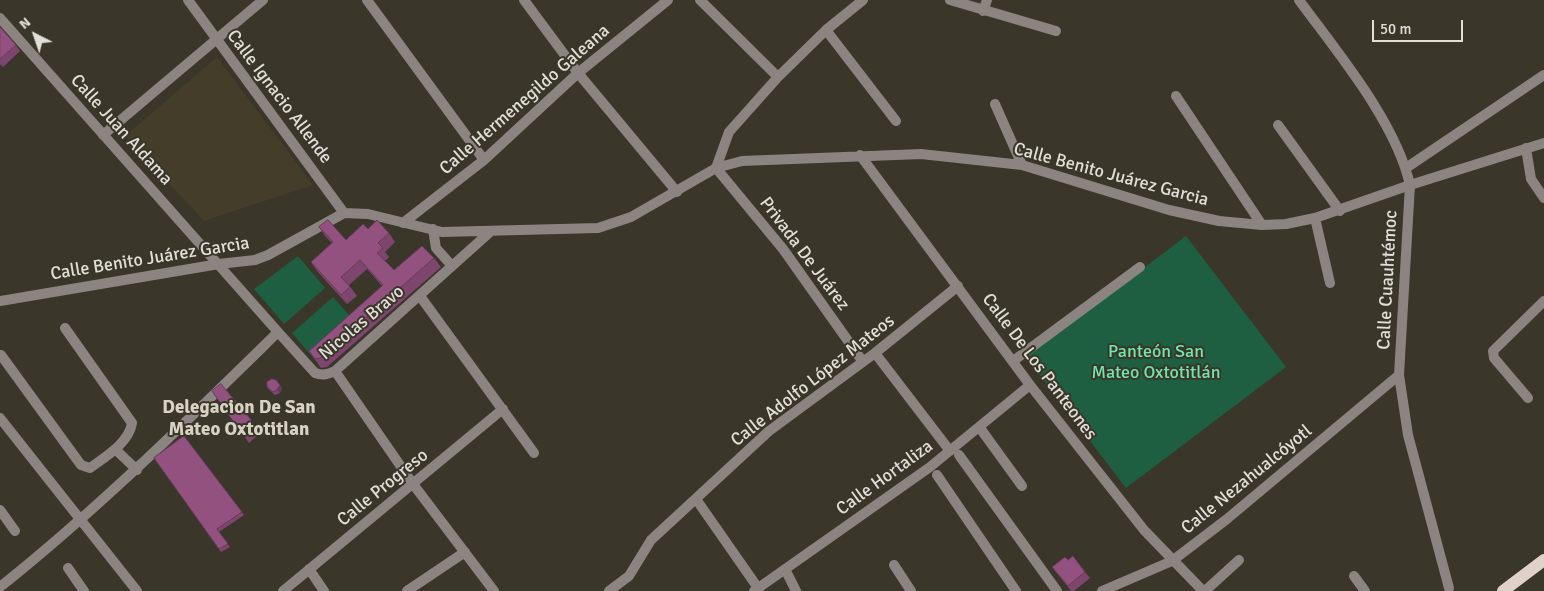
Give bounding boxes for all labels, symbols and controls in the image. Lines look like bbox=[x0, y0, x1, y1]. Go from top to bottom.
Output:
north arrow bbox=[10, 10, 60, 60]
scale bar bbox=[1374, 10, 1465, 42]
text: N bbox=[16, 14, 34, 33]
street label: Calle Hermenegildo Galeana bbox=[436, 20, 614, 180]
text: 50 m bbox=[1380, 20, 1411, 38]
street label: Calle Ignacio Allende bbox=[222, 26, 336, 168]
street label: Calle Juan Aldama bbox=[65, 70, 177, 190]
street label: Calle Benito Juárez Garcia bbox=[1011, 139, 1211, 211]
street label: Privada De Juárez bbox=[754, 193, 854, 315]
street label: Calle Cuauhtémoc bbox=[1374, 210, 1402, 350]
street label: Calle Benito Juárez Garcia bbox=[49, 233, 251, 285]
street label: Nicolas Bravo bbox=[315, 281, 409, 365]
street label: Calle De Los Panteones bbox=[977, 290, 1101, 444]
street label: Calle Adolfo López Mateos bbox=[727, 310, 899, 452]
park label: Panteón San Mateo Oxtotitlán bbox=[1092, 341, 1220, 384]
district label: Delegacion De San Mateo Oxtotitlan bbox=[162, 397, 316, 441]
street label: Calle Nezahualcóyotl bbox=[1177, 421, 1317, 539]
street label: Calle Hortaliza bbox=[832, 436, 938, 520]
street label: Calle Progreso bbox=[333, 445, 433, 531]

